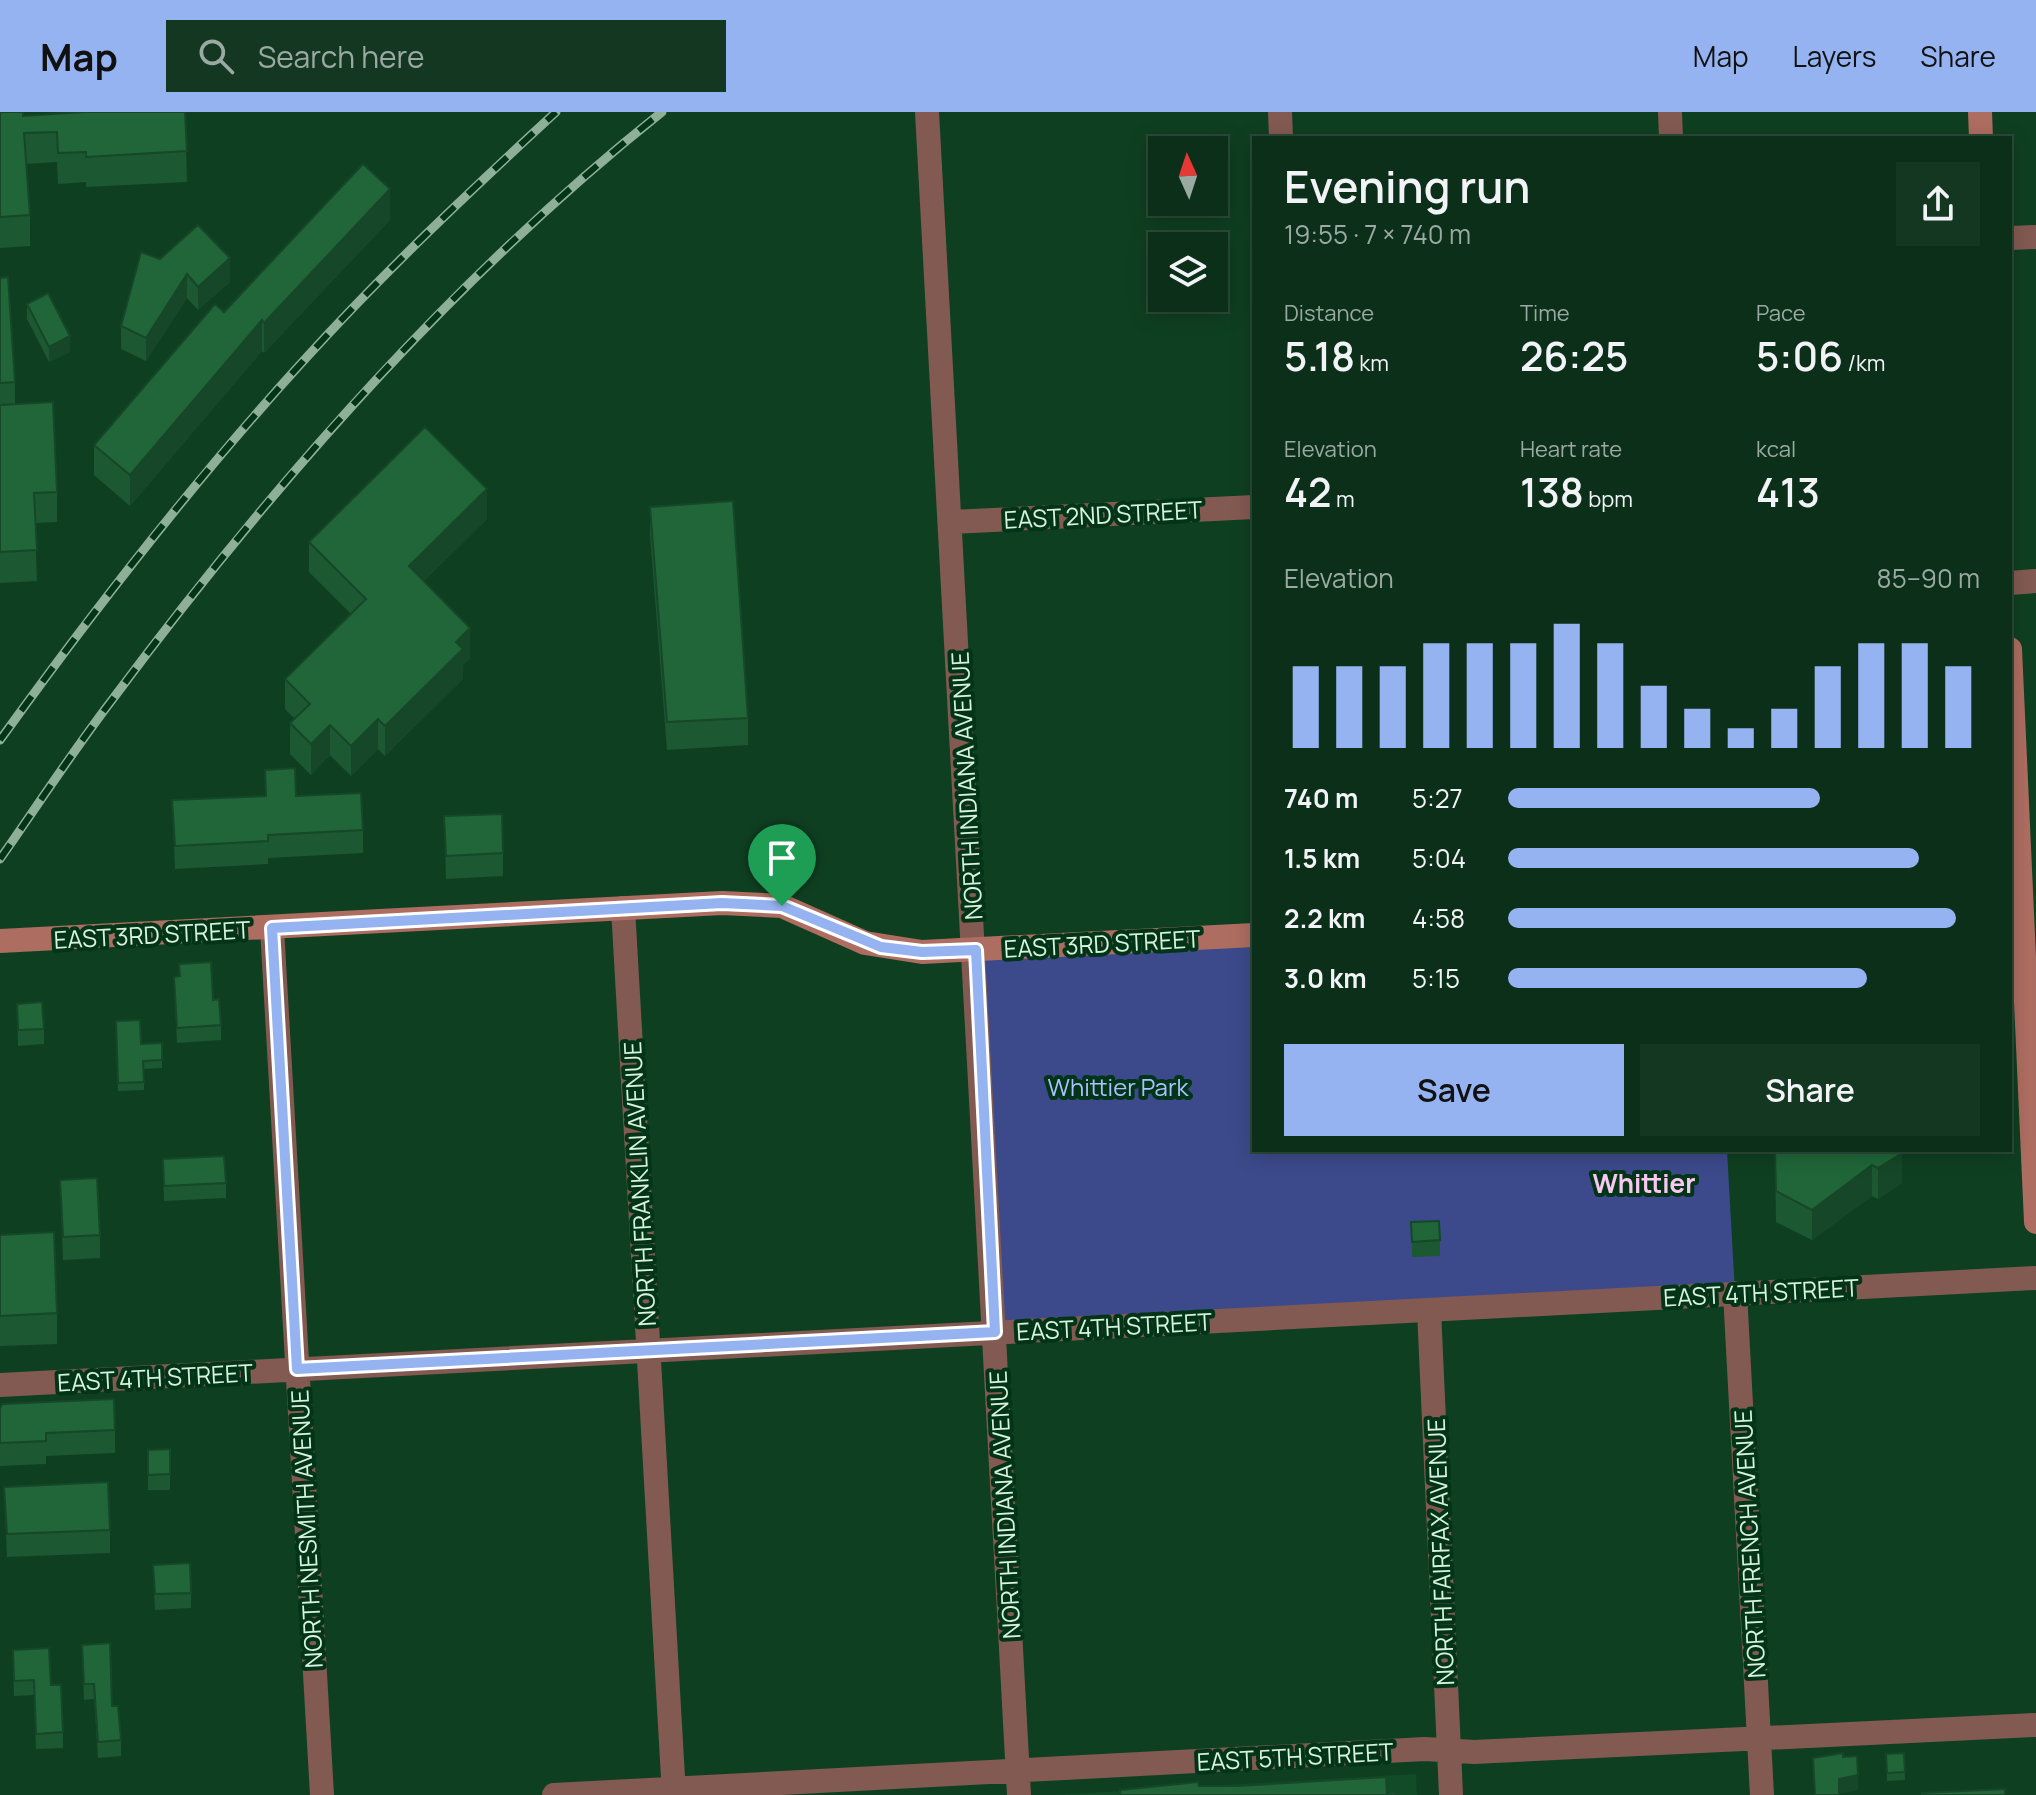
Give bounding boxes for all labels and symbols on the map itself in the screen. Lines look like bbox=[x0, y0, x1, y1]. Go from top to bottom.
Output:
north arrow bbox=[1148, 136, 1228, 216]
street label: EAST 2ND STREET bbox=[1003, 492, 1204, 536]
street label: NORTH INDIANA AVENUE bbox=[942, 651, 990, 921]
pin bbox=[748, 824, 816, 906]
street label: EAST 3RD STREET bbox=[53, 912, 252, 956]
street label: EAST 3RD STREET bbox=[1003, 921, 1202, 965]
street label: NORTH FRANKLIN AVENUE bbox=[615, 1041, 663, 1327]
park label: Whittier Park bbox=[1047, 1070, 1190, 1103]
district label: Whittier bbox=[1592, 1165, 1696, 1201]
street label: EAST 4TH STREET bbox=[1662, 1270, 1860, 1314]
street label: EAST 4TH STREET bbox=[1015, 1304, 1213, 1348]
street label: EAST 4TH STREET bbox=[56, 1355, 254, 1399]
street label: NORTH INDIANA AVENUE bbox=[980, 1370, 1028, 1640]
street label: NORTH NESMITH AVENUE bbox=[282, 1389, 330, 1669]
street label: NORTH FRENCH AVENUE bbox=[1725, 1409, 1773, 1679]
street label: NORTH FAIRFAX AVENUE bbox=[1419, 1418, 1461, 1686]
street label: EAST 5TH STREET bbox=[1196, 1734, 1395, 1778]

